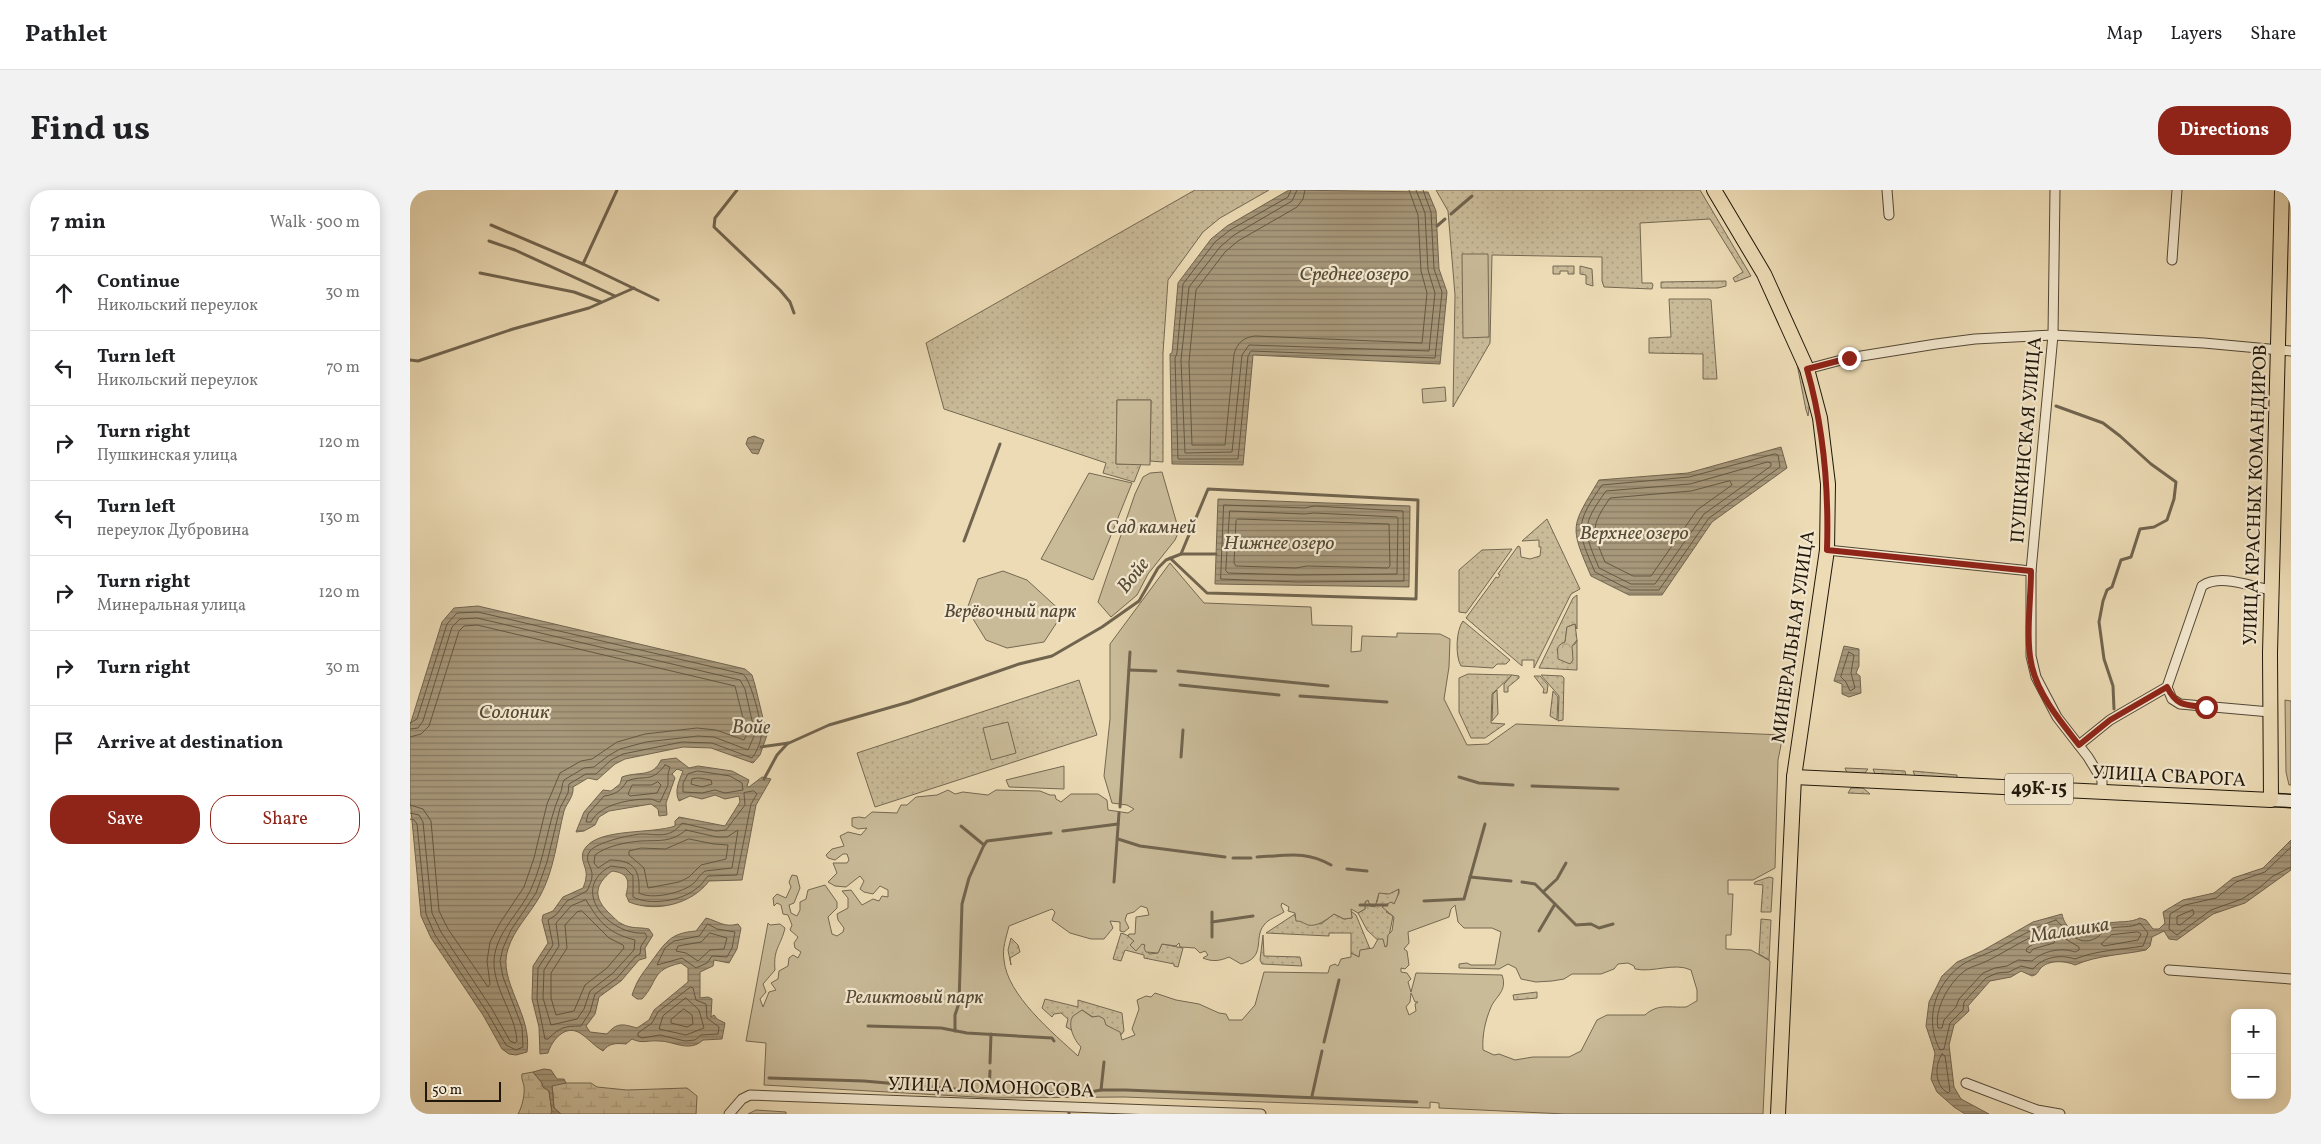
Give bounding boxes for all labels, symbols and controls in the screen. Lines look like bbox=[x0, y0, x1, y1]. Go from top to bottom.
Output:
text: Pathlet bbox=[25, 18, 107, 52]
text: Map bbox=[2106, 22, 2142, 47]
text: Layers bbox=[2170, 22, 2222, 47]
text: Share bbox=[2250, 22, 2296, 47]
text: Find us bbox=[30, 106, 150, 154]
button: Directions bbox=[2158, 106, 2291, 155]
text: 7 min bbox=[50, 208, 106, 237]
text: Walk · 500 m bbox=[270, 212, 360, 234]
water label: Среднее озеро bbox=[1299, 261, 1409, 289]
text: Continue bbox=[97, 269, 180, 295]
icon: ahead bbox=[50, 279, 78, 307]
text: 30 m bbox=[325, 282, 360, 304]
text: Никольский переулок bbox=[97, 295, 258, 317]
street label: ПУШКИНСКАЯ УЛИЦА bbox=[2005, 335, 2049, 545]
text: Turn left bbox=[97, 344, 176, 370]
street label: УЛИЦА КРАСНЫХ КОМАНДИРОВ bbox=[2238, 344, 2274, 646]
route end bbox=[1838, 347, 1861, 370]
icon: left bbox=[50, 354, 78, 382]
text: 70 m bbox=[326, 357, 360, 379]
text: Никольский переулок bbox=[97, 370, 258, 392]
text: Turn right bbox=[97, 419, 190, 445]
icon: right bbox=[50, 429, 78, 457]
text: 120 m bbox=[318, 432, 360, 454]
text: Пушкинская улица bbox=[97, 445, 238, 467]
text: Turn left bbox=[97, 494, 176, 520]
icon: left bbox=[50, 504, 78, 532]
text: 130 m bbox=[319, 507, 360, 529]
park label: Сад камней bbox=[1106, 515, 1197, 541]
text: переулок Дубровина bbox=[97, 520, 249, 542]
water label: Верхнее озеро bbox=[1579, 520, 1689, 548]
street label: МИНЕРАЛЬНАЯ УЛИЦА bbox=[1766, 529, 1822, 745]
water label: Нижнее озеро bbox=[1224, 530, 1334, 558]
water label: Войе bbox=[1111, 552, 1157, 600]
text: Turn right bbox=[97, 569, 190, 595]
icon: right bbox=[50, 579, 78, 607]
text: 120 m bbox=[318, 582, 360, 604]
text: Минеральная улица bbox=[97, 595, 246, 617]
park label: Верёвочный парк bbox=[944, 599, 1077, 625]
icon: right bbox=[50, 654, 78, 682]
text: Turn right bbox=[97, 655, 190, 681]
text: 30 m bbox=[325, 657, 360, 679]
route start bbox=[2195, 696, 2218, 719]
water label: Солоник bbox=[479, 699, 550, 727]
water label: Войе bbox=[731, 714, 771, 742]
icon: arrive bbox=[50, 729, 78, 757]
text: Arrive at destination bbox=[97, 730, 283, 756]
street label: УЛИЦА СВАРОГА bbox=[2091, 760, 2247, 794]
road number: 49К-15 bbox=[2005, 774, 2073, 804]
button: Save bbox=[50, 795, 200, 844]
button: Share bbox=[210, 795, 360, 844]
water label: Малашка bbox=[2027, 911, 2112, 951]
park label: Реликтовый парк bbox=[845, 985, 984, 1011]
map controls bbox=[2231, 1009, 2276, 1099]
button: + bbox=[2231, 1009, 2276, 1054]
button: − bbox=[2231, 1054, 2276, 1099]
street label: УЛИЦА ЛОМОНОСОВА bbox=[887, 1071, 1095, 1105]
scale bar bbox=[425, 1079, 501, 1102]
text: 50 m bbox=[432, 1081, 462, 1100]

